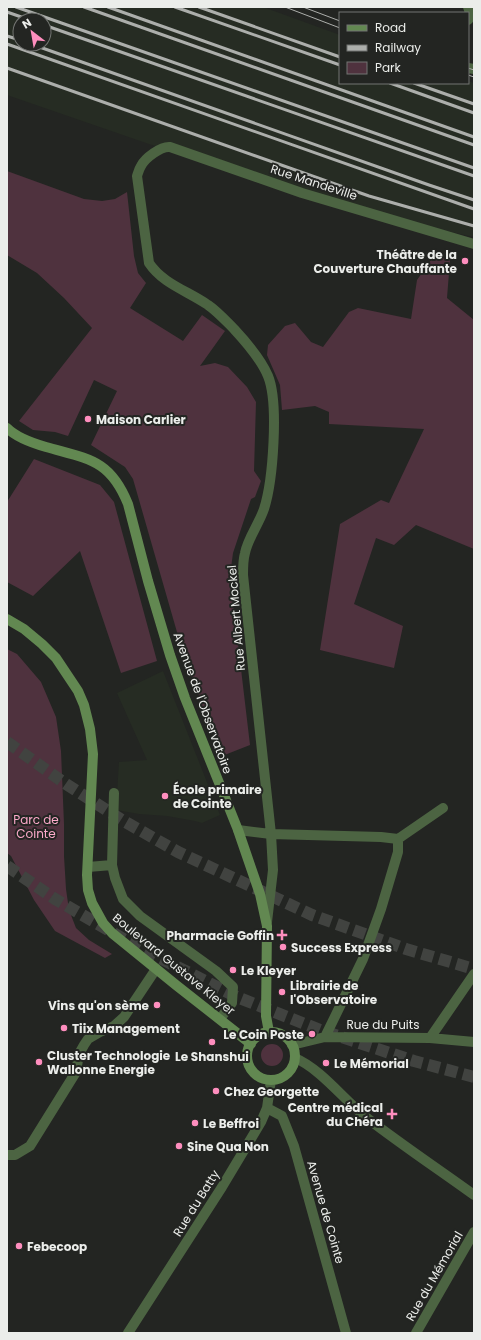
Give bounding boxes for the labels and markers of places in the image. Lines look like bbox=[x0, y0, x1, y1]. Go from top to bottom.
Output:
place label: Théâtre de la Couverture Chauffante bbox=[313, 246, 458, 277]
marker: Théâtre de la Couverture Chauffante bbox=[460, 256, 470, 266]
place label: Maison Carlier bbox=[96, 411, 186, 428]
marker: Maison Carlier bbox=[83, 414, 93, 424]
place label: École primaire de Cointe bbox=[173, 781, 262, 812]
marker: École primaire de Cointe bbox=[160, 791, 170, 801]
place label: Pharmacie Goffin bbox=[166, 927, 274, 944]
marker: Pharmacie Goffin bbox=[277, 930, 287, 940]
place label: Success Express bbox=[291, 939, 392, 956]
marker: Success Express bbox=[278, 942, 288, 952]
place label: Le Kleyer bbox=[241, 962, 296, 979]
marker: Le Kleyer bbox=[228, 965, 238, 975]
place label: Librairie de l'Observatoire bbox=[290, 977, 378, 1008]
marker: Librairie de l'Observatoire bbox=[277, 987, 287, 997]
place label: Vins qu'on sème bbox=[48, 997, 150, 1014]
marker: Vins qu'on sème bbox=[152, 1000, 162, 1010]
place label: Tiix Management bbox=[72, 1020, 180, 1037]
marker: Tiix Management bbox=[59, 1023, 69, 1033]
place label: Le Coin Poste bbox=[223, 1026, 305, 1043]
marker: Le Coin Poste bbox=[307, 1029, 317, 1039]
marker: Le Shanshui bbox=[207, 1037, 217, 1047]
place label: Cluster Technologie Wallonne Energie bbox=[47, 1047, 171, 1078]
place label: Le Shanshui bbox=[175, 1048, 249, 1065]
place label: Le Mémorial bbox=[334, 1055, 409, 1072]
marker: Cluster Technologie Wallonne Energie bbox=[34, 1057, 44, 1067]
marker: Le Mémorial bbox=[321, 1058, 331, 1068]
place label: Chez Georgette bbox=[224, 1083, 320, 1100]
marker: Chez Georgette bbox=[211, 1086, 221, 1096]
place label: Centre médical du Chéra bbox=[288, 1099, 383, 1130]
marker: Centre médical du Chéra bbox=[386, 1108, 398, 1120]
place label: Le Beffroi bbox=[203, 1115, 259, 1132]
marker: Le Beffroi bbox=[190, 1118, 200, 1128]
place label: Sine Qua Non bbox=[187, 1138, 269, 1155]
marker: Sine Qua Non bbox=[174, 1141, 184, 1151]
place label: Febecoop bbox=[27, 1238, 87, 1255]
marker: Febecoop bbox=[14, 1241, 24, 1251]

